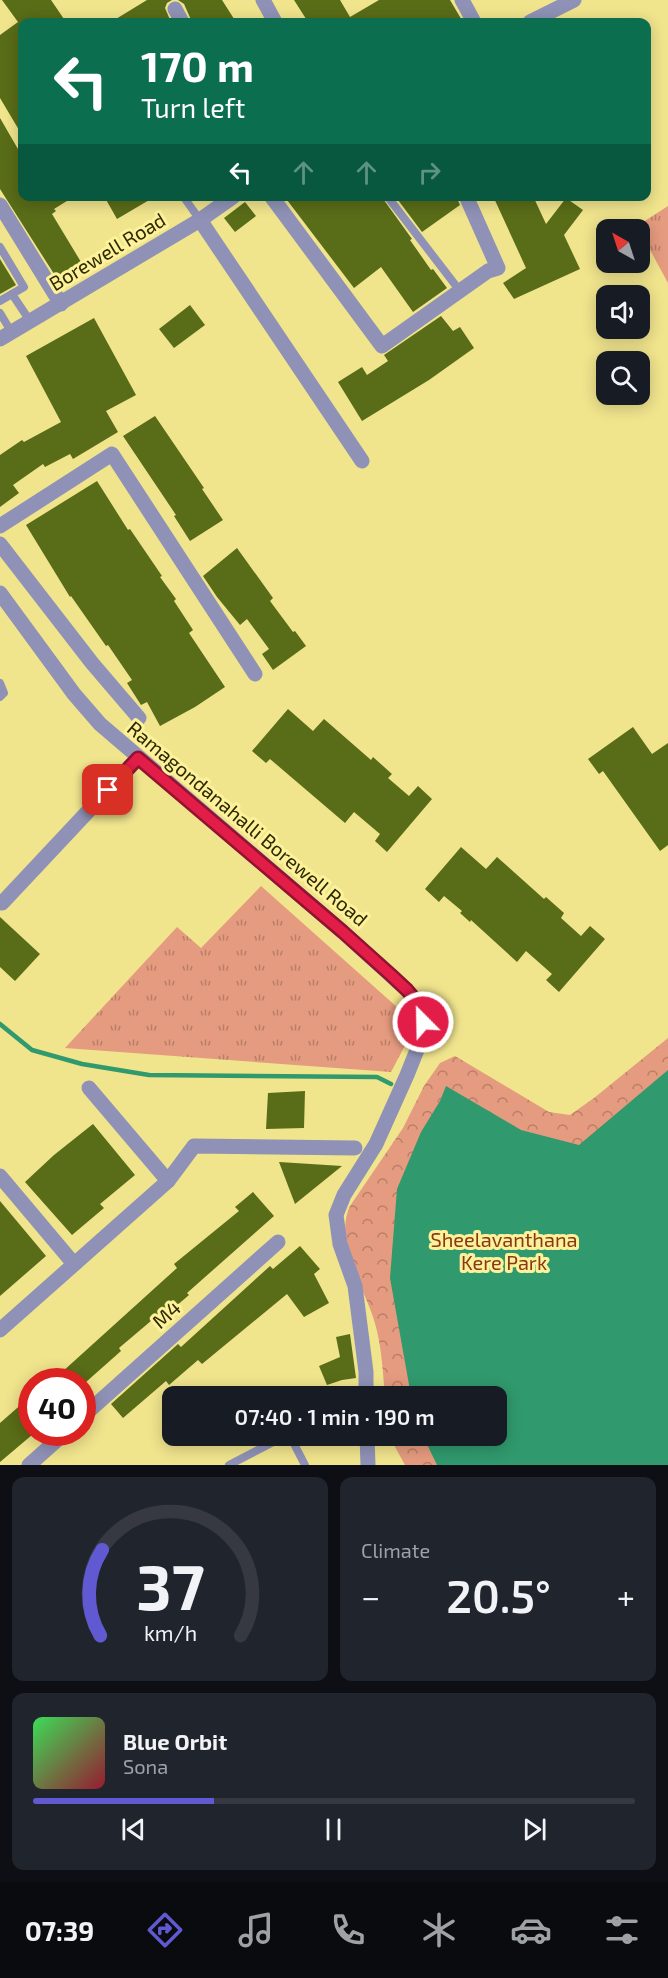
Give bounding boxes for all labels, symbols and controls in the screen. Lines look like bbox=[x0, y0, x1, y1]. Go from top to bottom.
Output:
text: 170 m bbox=[141, 40, 254, 90]
icon: left bbox=[42, 42, 120, 120]
text: Turn left bbox=[141, 91, 245, 123]
icon: left bbox=[224, 156, 257, 189]
icon: ahead bbox=[287, 156, 320, 189]
icon: ahead bbox=[350, 156, 383, 189]
icon: right bbox=[413, 156, 446, 189]
street label: Borewell Road bbox=[45, 207, 169, 295]
north arrow bbox=[596, 219, 650, 273]
map controls bbox=[596, 219, 650, 405]
button: sound bbox=[596, 285, 650, 339]
button: search bbox=[596, 351, 650, 405]
street label: Ramagondanahalli Borewell Road bbox=[123, 715, 373, 931]
pin bbox=[82, 764, 133, 815]
icon: arrive bbox=[91, 773, 124, 806]
position arrow bbox=[391, 990, 455, 1054]
park label: Sheelavanthana Kere Park bbox=[430, 1227, 578, 1274]
street label: M4 bbox=[147, 1295, 185, 1333]
speed limit sign: 40 bbox=[18, 1368, 96, 1446]
text: 07:40 · 1 min · 190 m bbox=[235, 1403, 434, 1429]
text: Climate bbox=[361, 1538, 430, 1562]
text: 37 bbox=[136, 1548, 204, 1623]
text: 20.5° bbox=[446, 1568, 551, 1622]
text: − bbox=[361, 1576, 380, 1616]
text: + bbox=[617, 1576, 635, 1616]
text: km/h bbox=[143, 1620, 197, 1645]
text: Blue Orbit bbox=[123, 1728, 227, 1754]
text: Sona bbox=[123, 1754, 168, 1778]
icon: previous bbox=[117, 1813, 150, 1846]
icon: pause bbox=[317, 1813, 350, 1846]
icon: next bbox=[518, 1813, 551, 1846]
icon: directions bbox=[144, 1909, 186, 1951]
icon: music bbox=[235, 1909, 277, 1951]
icon: phone bbox=[327, 1909, 369, 1951]
icon: climate bbox=[418, 1909, 460, 1951]
icon: car bbox=[510, 1909, 552, 1951]
icon: filters bbox=[601, 1909, 643, 1951]
text: 07:39 bbox=[25, 1914, 94, 1946]

